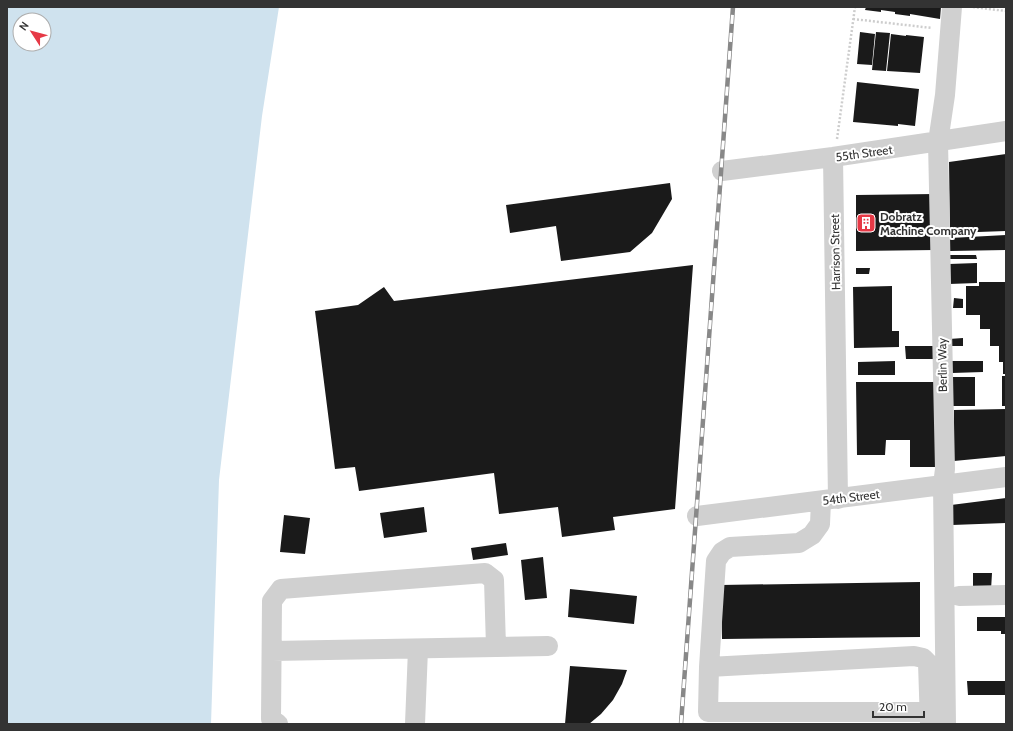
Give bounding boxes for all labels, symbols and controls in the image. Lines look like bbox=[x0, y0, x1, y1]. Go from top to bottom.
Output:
north arrow bbox=[12, 12, 52, 52]
text: N bbox=[16, 19, 32, 33]
street label: 55th Street bbox=[835, 142, 893, 164]
place label: Dobratz Machine Company bbox=[880, 209, 977, 238]
building icon: Dobratz Machine Company bbox=[855, 212, 877, 234]
street label: Harrison Street bbox=[827, 214, 843, 290]
street label: Berlin Way bbox=[934, 338, 950, 392]
street label: 54th Street bbox=[822, 486, 880, 508]
scale bar bbox=[873, 693, 924, 719]
text: 20 m bbox=[879, 699, 907, 714]

